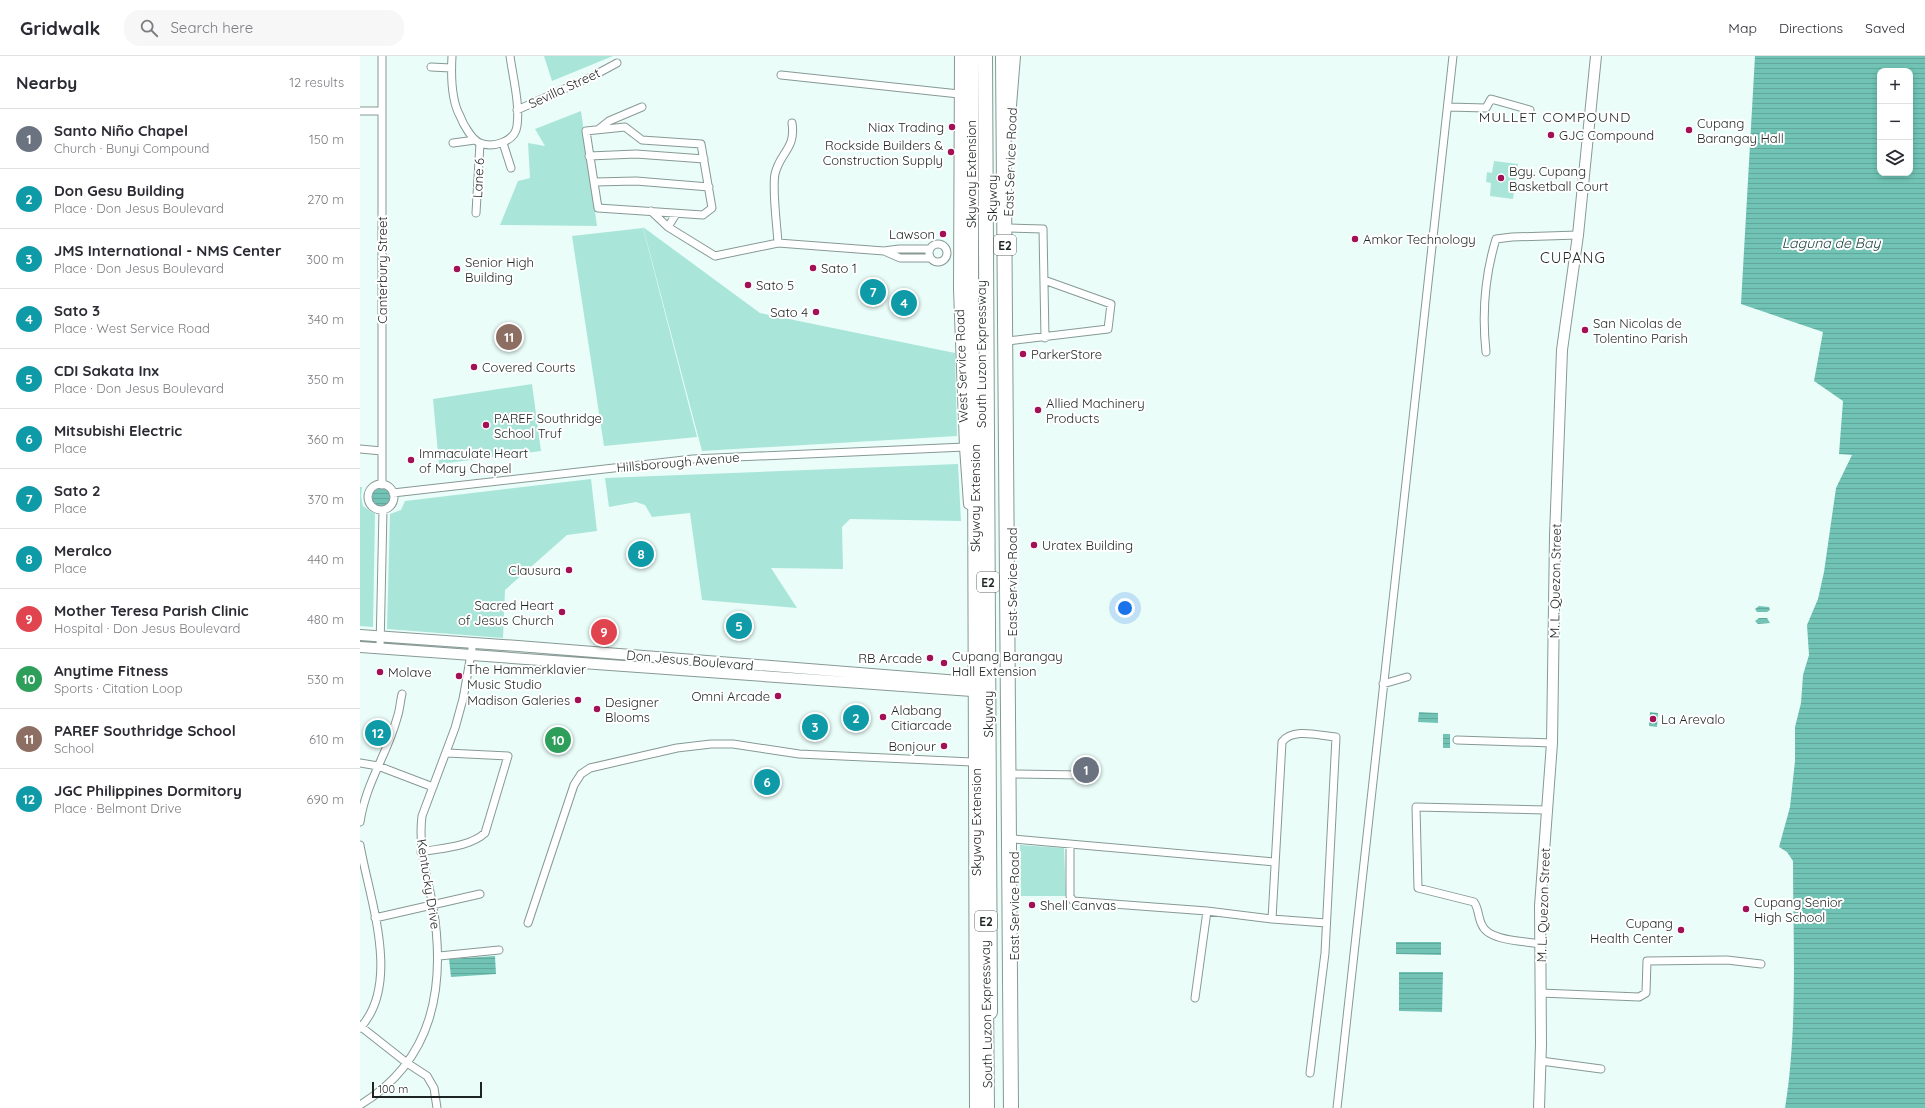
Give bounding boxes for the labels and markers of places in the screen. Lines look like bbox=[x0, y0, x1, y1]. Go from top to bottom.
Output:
place label: Cupang Barangay Hall bbox=[1697, 115, 1784, 146]
place label: Niax Trading bbox=[868, 119, 944, 135]
marker: Niax Trading bbox=[947, 122, 957, 132]
marker: Cupang Barangay Hall bbox=[1684, 125, 1694, 135]
place label: GJC Compound bbox=[1559, 127, 1654, 143]
marker: GJC Compound bbox=[1546, 130, 1556, 140]
place label: Rockside Builders & Construction Supply bbox=[823, 137, 943, 168]
marker: Rockside Builders & Construction Supply bbox=[946, 147, 956, 157]
place label: Bgy. Cupang Basketball Court bbox=[1509, 163, 1608, 194]
marker: Bgy. Cupang Basketball Court bbox=[1496, 173, 1506, 183]
place label: Lawson bbox=[889, 226, 935, 242]
marker: Lawson bbox=[938, 229, 948, 239]
place label: Amkor Technology bbox=[1363, 231, 1476, 247]
marker: Amkor Technology bbox=[1350, 234, 1360, 244]
place label: Senior High Building bbox=[465, 254, 534, 285]
place label: Sato 1 bbox=[821, 260, 857, 276]
marker: Sato 1 bbox=[808, 263, 818, 273]
marker: Senior High Building bbox=[452, 264, 462, 274]
place label: Sato 5 bbox=[756, 277, 794, 293]
pin: 7 bbox=[860, 277, 886, 307]
marker: Sato 5 bbox=[743, 280, 753, 290]
pin: 4 bbox=[891, 288, 917, 318]
place label: Sato 4 bbox=[770, 304, 808, 320]
marker: Sato 4 bbox=[811, 307, 821, 317]
place label: San Nicolas de Tolentino Parish bbox=[1593, 315, 1688, 346]
pin: 11 bbox=[496, 322, 522, 352]
marker: San Nicolas de Tolentino Parish bbox=[1580, 325, 1590, 335]
place label: ParkerStore bbox=[1031, 346, 1102, 362]
marker: ParkerStore bbox=[1018, 349, 1028, 359]
place label: Covered Courts bbox=[482, 359, 575, 375]
marker: Covered Courts bbox=[469, 362, 479, 372]
place label: Allied Machinery Products bbox=[1046, 395, 1145, 426]
marker: Allied Machinery Products bbox=[1033, 405, 1043, 415]
place label: PAREF Southridge School Truf bbox=[494, 410, 602, 441]
marker: PAREF Southridge School Truf bbox=[481, 420, 491, 430]
place label: Immaculate Heart of Mary Chapel bbox=[419, 445, 528, 476]
marker: Immaculate Heart of Mary Chapel bbox=[406, 455, 416, 465]
place label: Uratex Building bbox=[1042, 537, 1133, 553]
pin: 8 bbox=[628, 539, 654, 569]
marker: Uratex Building bbox=[1029, 540, 1039, 550]
place label: Clausura bbox=[508, 562, 561, 578]
marker: Clausura bbox=[564, 565, 574, 575]
place label: Sacred Heart of Jesus Church bbox=[458, 597, 554, 628]
marker: Sacred Heart of Jesus Church bbox=[557, 607, 567, 617]
pin: 5 bbox=[726, 611, 752, 641]
pin: 9 bbox=[591, 617, 617, 647]
place label: Cupang Barangay Hall Extension bbox=[952, 648, 1063, 679]
place label: RB Arcade bbox=[858, 650, 922, 666]
marker: RB Arcade bbox=[925, 653, 935, 663]
marker: Cupang Barangay Hall Extension bbox=[939, 658, 949, 668]
place label: The Hammerklavier Music Studio bbox=[467, 661, 586, 692]
place label: Molave bbox=[388, 664, 431, 680]
marker: Molave bbox=[375, 667, 385, 677]
marker: The Hammerklavier Music Studio bbox=[454, 671, 464, 681]
place label: Omni Arcade bbox=[691, 688, 770, 704]
marker: Omni Arcade bbox=[773, 691, 783, 701]
place label: Madison Galeries bbox=[467, 692, 570, 708]
place label: Designer Blooms bbox=[605, 694, 659, 725]
marker: Madison Galeries bbox=[573, 695, 583, 705]
place label: Alabang Citiarcade bbox=[891, 702, 952, 733]
pin: 2 bbox=[843, 703, 869, 733]
marker: Designer Blooms bbox=[592, 704, 602, 714]
place label: La Arevalo bbox=[1661, 711, 1725, 727]
pin: 3 bbox=[802, 712, 828, 742]
marker: Alabang Citiarcade bbox=[878, 712, 888, 722]
marker: La Arevalo bbox=[1648, 714, 1658, 724]
pin: 12 bbox=[365, 718, 391, 748]
pin: 10 bbox=[545, 725, 571, 755]
place label: Bonjour bbox=[888, 738, 936, 754]
marker: Bonjour bbox=[939, 741, 949, 751]
pin: 1 bbox=[1073, 755, 1099, 785]
pin: 6 bbox=[754, 767, 780, 797]
place label: Cupang Senior High School bbox=[1754, 894, 1843, 925]
place label: Shell Canvas bbox=[1040, 897, 1116, 913]
marker: Shell Canvas bbox=[1027, 900, 1037, 910]
marker: Cupang Senior High School bbox=[1741, 904, 1751, 914]
place label: Cupang Health Center bbox=[1590, 915, 1673, 946]
marker: Cupang Health Center bbox=[1676, 925, 1686, 935]

